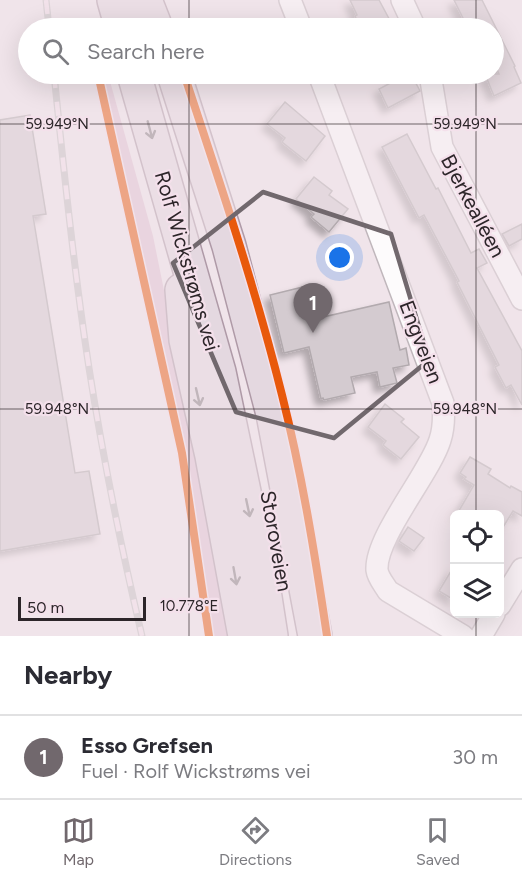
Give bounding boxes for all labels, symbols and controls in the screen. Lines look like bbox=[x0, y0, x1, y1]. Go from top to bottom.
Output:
search box bbox=[18, 18, 504, 84]
icon: search bbox=[39, 35, 72, 68]
text: Search here bbox=[87, 38, 205, 65]
text: 59.949°N bbox=[25, 115, 89, 133]
text: 59.949°N bbox=[433, 115, 497, 133]
one-way arrow bbox=[145, 120, 156, 139]
street label: Bjerkealléen bbox=[436, 150, 511, 262]
street label: Rolf Wickstrøms vei bbox=[150, 168, 225, 354]
your location bbox=[325, 243, 354, 272]
pin: 1 bbox=[294, 284, 332, 333]
street label: Engveien bbox=[394, 297, 449, 387]
one-way arrow bbox=[193, 387, 205, 406]
text: 59.948°N bbox=[25, 400, 89, 418]
text: 59.948°N bbox=[433, 400, 497, 418]
street label: Storoveien bbox=[255, 488, 298, 593]
one-way arrow bbox=[243, 497, 254, 517]
map controls bbox=[450, 510, 504, 618]
button: locate bbox=[450, 510, 504, 564]
button: layers bbox=[450, 564, 504, 618]
one-way arrow bbox=[230, 565, 241, 585]
scale bar bbox=[18, 594, 146, 622]
text: 10.778°E bbox=[160, 597, 218, 615]
text: 50 m bbox=[27, 598, 64, 617]
text: Nearby bbox=[24, 659, 112, 691]
text: Esso Grefsen bbox=[81, 732, 213, 759]
text: 1 bbox=[39, 745, 48, 769]
text: 30 m bbox=[452, 745, 498, 769]
text: Fuel · Rolf Wickstrøms vei bbox=[81, 759, 311, 783]
tab: Map bbox=[62, 814, 95, 869]
tab: Directions bbox=[219, 814, 292, 869]
tab: Saved bbox=[416, 814, 460, 869]

